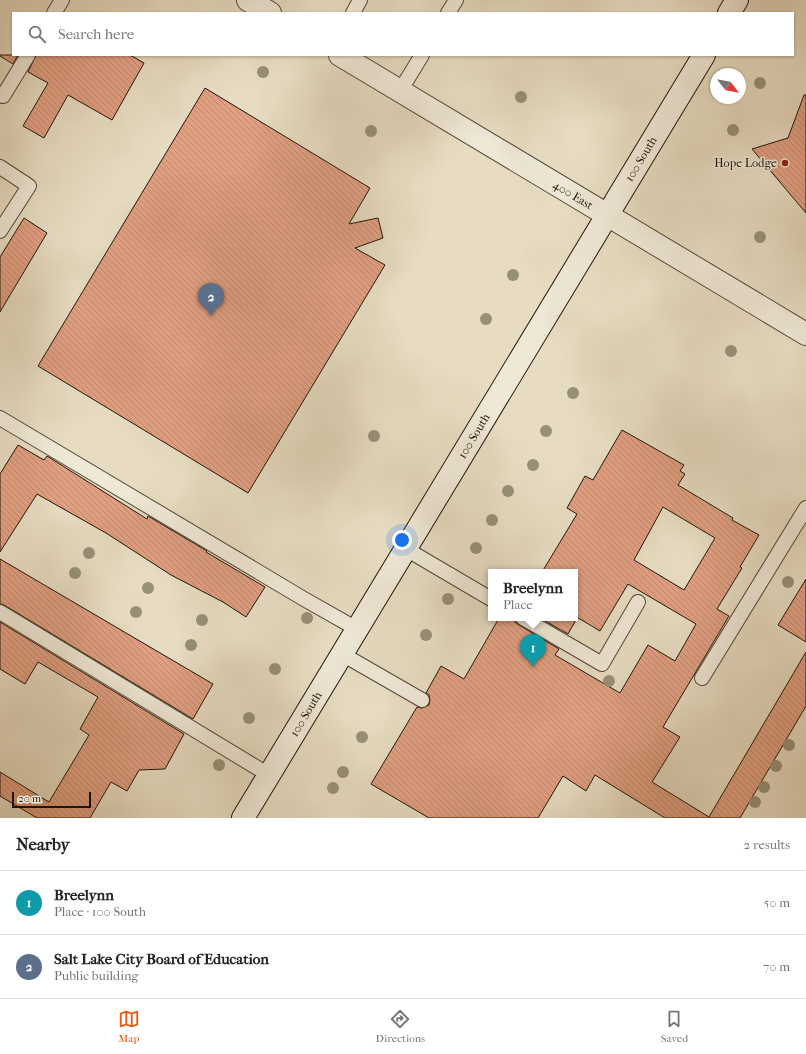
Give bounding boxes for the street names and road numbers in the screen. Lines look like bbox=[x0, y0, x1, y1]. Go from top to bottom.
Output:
street label: 100 South bbox=[622, 134, 660, 184]
street label: 400 East bbox=[550, 178, 596, 213]
street label: 100 South bbox=[455, 411, 493, 461]
street label: 100 South bbox=[287, 689, 325, 739]

